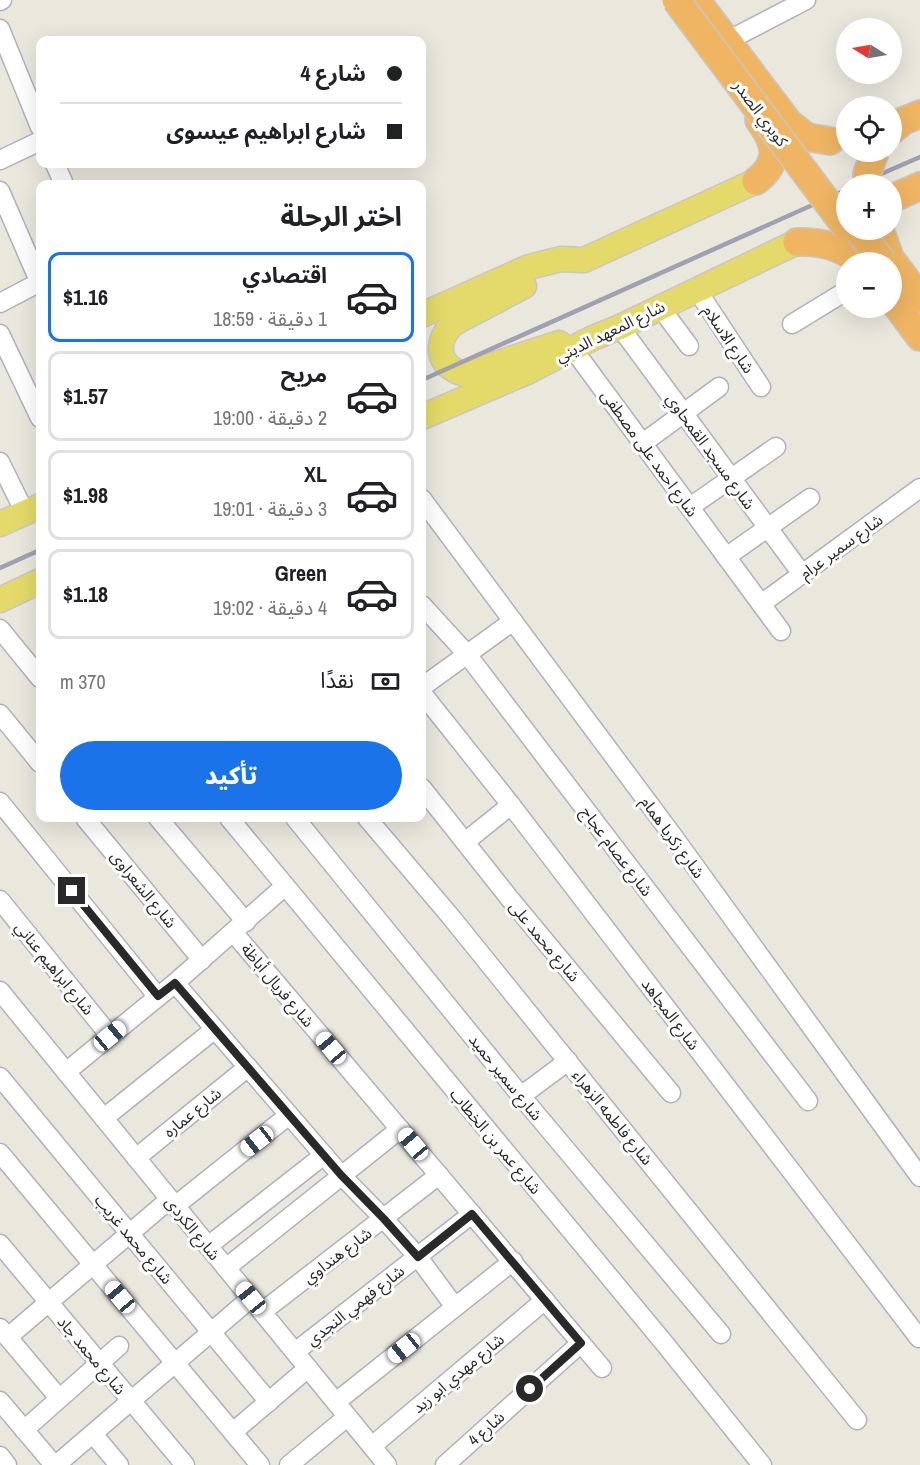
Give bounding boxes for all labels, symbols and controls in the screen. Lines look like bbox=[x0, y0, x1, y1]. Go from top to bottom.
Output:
north arrow bbox=[836, 18, 902, 84]
map controls bbox=[836, 18, 902, 318]
text: شارع 4 bbox=[300, 58, 366, 88]
street label: كوبري الصدر bbox=[727, 74, 794, 152]
button: locate bbox=[836, 96, 902, 162]
text: شارع ابراهيم عيسوى bbox=[166, 116, 366, 146]
button: + bbox=[836, 174, 902, 240]
text: اختر الرحلة bbox=[281, 198, 402, 234]
button: − bbox=[836, 252, 902, 318]
text: اقتصادي bbox=[242, 260, 327, 290]
icon: car bbox=[345, 270, 399, 324]
text: $1.16 bbox=[63, 282, 108, 312]
street label: شارع المعهد الديني bbox=[552, 295, 669, 369]
street label: شارع الاسلام bbox=[696, 301, 760, 379]
text: 1 دقيقة · 18:59 bbox=[213, 305, 327, 332]
text: مريح bbox=[281, 359, 327, 389]
icon: car bbox=[345, 369, 399, 423]
text: $1.57 bbox=[63, 381, 108, 411]
street label: شارع احمد على مصطفى bbox=[595, 385, 704, 522]
street label: شارع مسجد القمحاوي bbox=[660, 389, 761, 515]
text: 2 دقيقة · 19:00 bbox=[213, 404, 327, 431]
text: XL bbox=[304, 459, 327, 489]
icon: car bbox=[345, 468, 399, 522]
text: $1.98 bbox=[63, 480, 108, 510]
text: 3 دقيقة · 19:01 bbox=[213, 495, 327, 522]
street label: شارع سمير عرام bbox=[795, 508, 888, 585]
text: Green bbox=[275, 558, 327, 588]
icon: car bbox=[345, 567, 399, 621]
text: $1.18 bbox=[63, 579, 108, 609]
text: 4 دقيقة · 19:02 bbox=[213, 594, 327, 621]
text: نقدًا bbox=[320, 665, 354, 695]
icon: cash bbox=[369, 665, 402, 698]
text: 370 m bbox=[60, 668, 106, 695]
button: تأكيد bbox=[60, 741, 402, 810]
street label: شارع زكريا همام bbox=[634, 792, 710, 884]
street label: شارع عصام عجاج bbox=[574, 802, 658, 902]
street label: شارع الشعراوى bbox=[104, 846, 182, 934]
route end bbox=[58, 877, 85, 904]
street label: شارع محمد على bbox=[503, 896, 585, 987]
street label: شارع ابراهيم عناني bbox=[9, 916, 100, 1021]
street label: شارع فريال أباظة bbox=[235, 938, 320, 1033]
street label: شارع المجاهد bbox=[635, 974, 705, 1056]
car bbox=[90, 1018, 130, 1054]
car bbox=[313, 1028, 349, 1068]
street label: شارع سمير حميد bbox=[463, 1029, 548, 1126]
street label: شارع فاطمه الزهراء bbox=[566, 1064, 658, 1171]
street label: شارع عماره bbox=[158, 1082, 227, 1144]
street label: شارع عمر بن الخطاب bbox=[444, 1083, 547, 1200]
car bbox=[237, 1123, 277, 1159]
car bbox=[395, 1124, 431, 1164]
street label: شارع محمد غريب bbox=[88, 1189, 178, 1290]
street label: شارع الكردى bbox=[159, 1191, 226, 1266]
street label: شارع هنداوي bbox=[298, 1222, 377, 1290]
street label: شارع فهمي النجدي bbox=[301, 1260, 410, 1352]
car bbox=[102, 1277, 138, 1317]
car bbox=[233, 1278, 269, 1318]
street label: شارع محمد جاد bbox=[51, 1311, 131, 1400]
street label: شارع مهدي ابو زيد bbox=[407, 1328, 510, 1419]
car bbox=[384, 1330, 424, 1366]
route start bbox=[516, 1375, 543, 1402]
street label: شارع 4 bbox=[463, 1406, 510, 1452]

